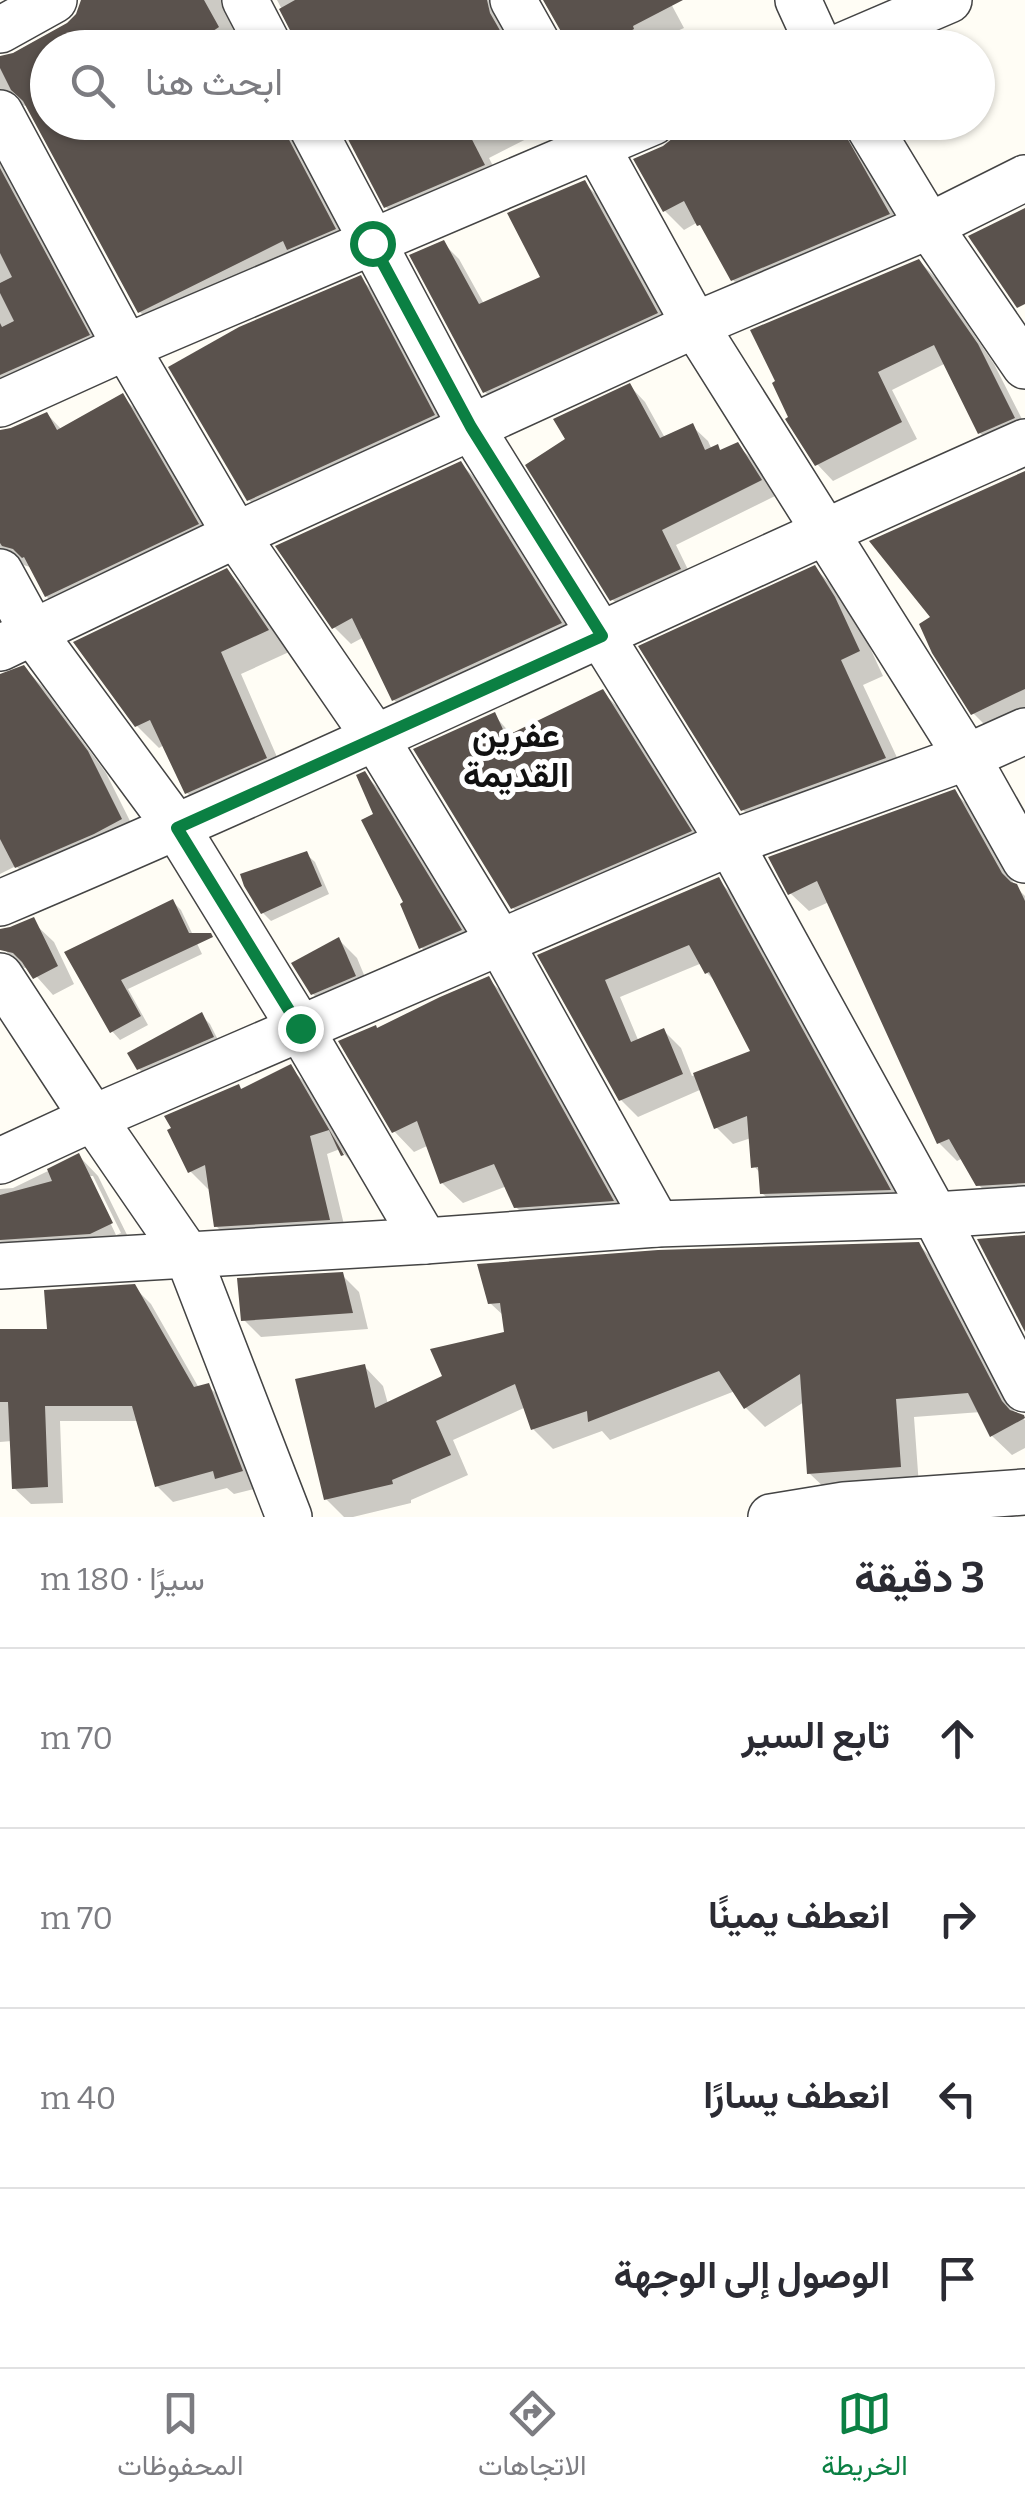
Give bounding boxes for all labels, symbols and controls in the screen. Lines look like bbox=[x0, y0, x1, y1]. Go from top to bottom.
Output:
search box bbox=[30, 30, 995, 140]
icon: search bbox=[65, 58, 120, 113]
text: ابحث هنا bbox=[145, 59, 283, 105]
route start bbox=[350, 221, 396, 267]
district label: عفرين القديمة bbox=[463, 714, 569, 796]
route end bbox=[278, 1006, 324, 1052]
text: 3 دقيقة bbox=[854, 1553, 985, 1603]
text: سيرًا · 180 m bbox=[40, 1560, 205, 1598]
icon: ahead bbox=[930, 1711, 985, 1766]
text: تابع السير bbox=[741, 1712, 890, 1758]
text: 70 m bbox=[40, 1719, 113, 1757]
icon: right bbox=[930, 1891, 985, 1946]
text: انعطف يمينًا bbox=[708, 1892, 890, 1938]
text: 70 m bbox=[40, 1899, 113, 1937]
icon: left bbox=[930, 2071, 985, 2126]
text: انعطف يسارًا bbox=[703, 2072, 890, 2118]
text: 40 m bbox=[40, 2079, 116, 2117]
icon: arrive bbox=[930, 2251, 985, 2306]
text: الوصول إلى الوجهة bbox=[614, 2252, 890, 2298]
tab: المحفوظات bbox=[117, 2386, 243, 2490]
tab: الاتجاهات bbox=[478, 2386, 587, 2490]
tab: الخريطة bbox=[821, 2386, 908, 2490]

